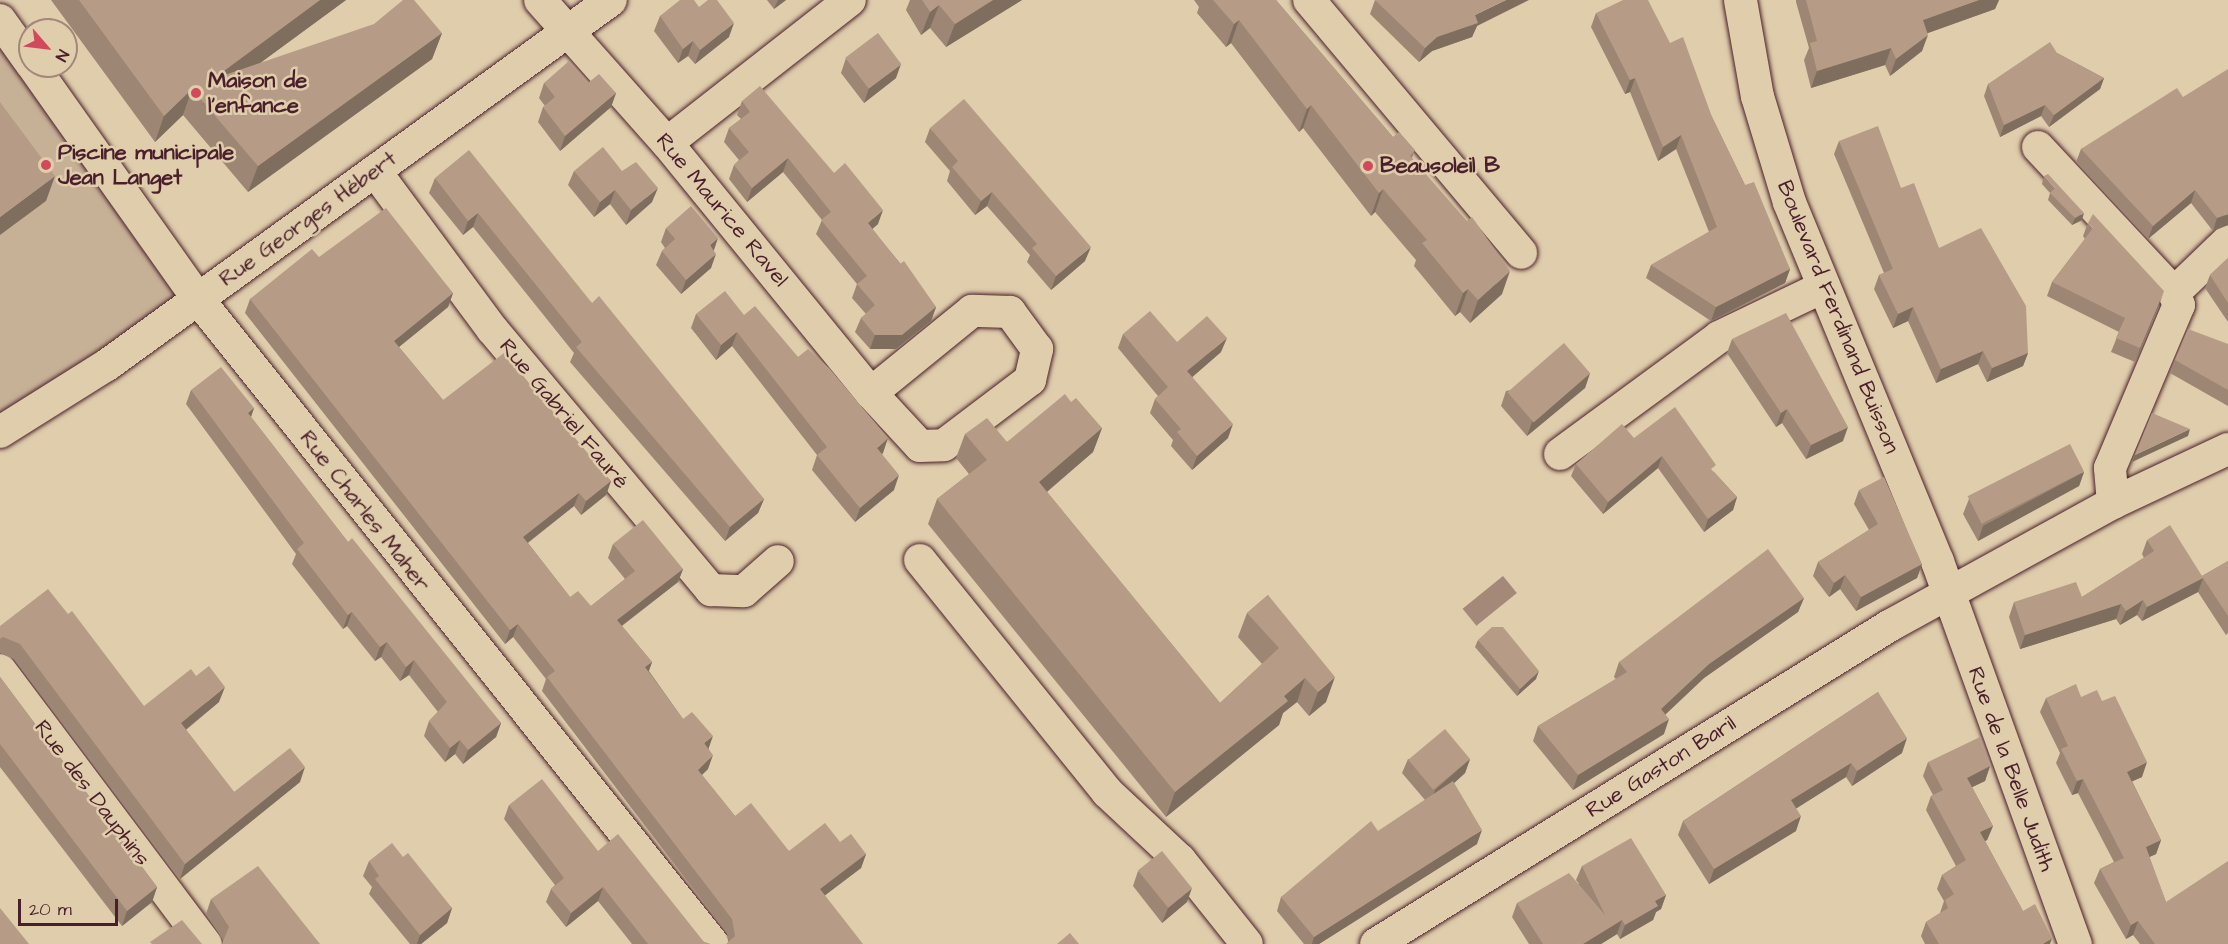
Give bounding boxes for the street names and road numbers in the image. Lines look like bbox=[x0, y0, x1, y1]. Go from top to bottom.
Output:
street label: Rue Maurice Ravel bbox=[650, 128, 794, 292]
street label: Rue Georges Hébert bbox=[214, 146, 402, 292]
street label: Boulevard Ferdinand Buisson bbox=[1771, 177, 1905, 457]
street label: Rue Gabriel Fauré bbox=[494, 334, 634, 494]
street label: Rue Charles Maher bbox=[294, 425, 436, 597]
street label: Rue de la Belle Judith bbox=[1962, 663, 2060, 875]
street label: Rue Gaston Baril bbox=[1581, 710, 1741, 824]
street label: Rue des Dauphins bbox=[29, 715, 155, 871]

